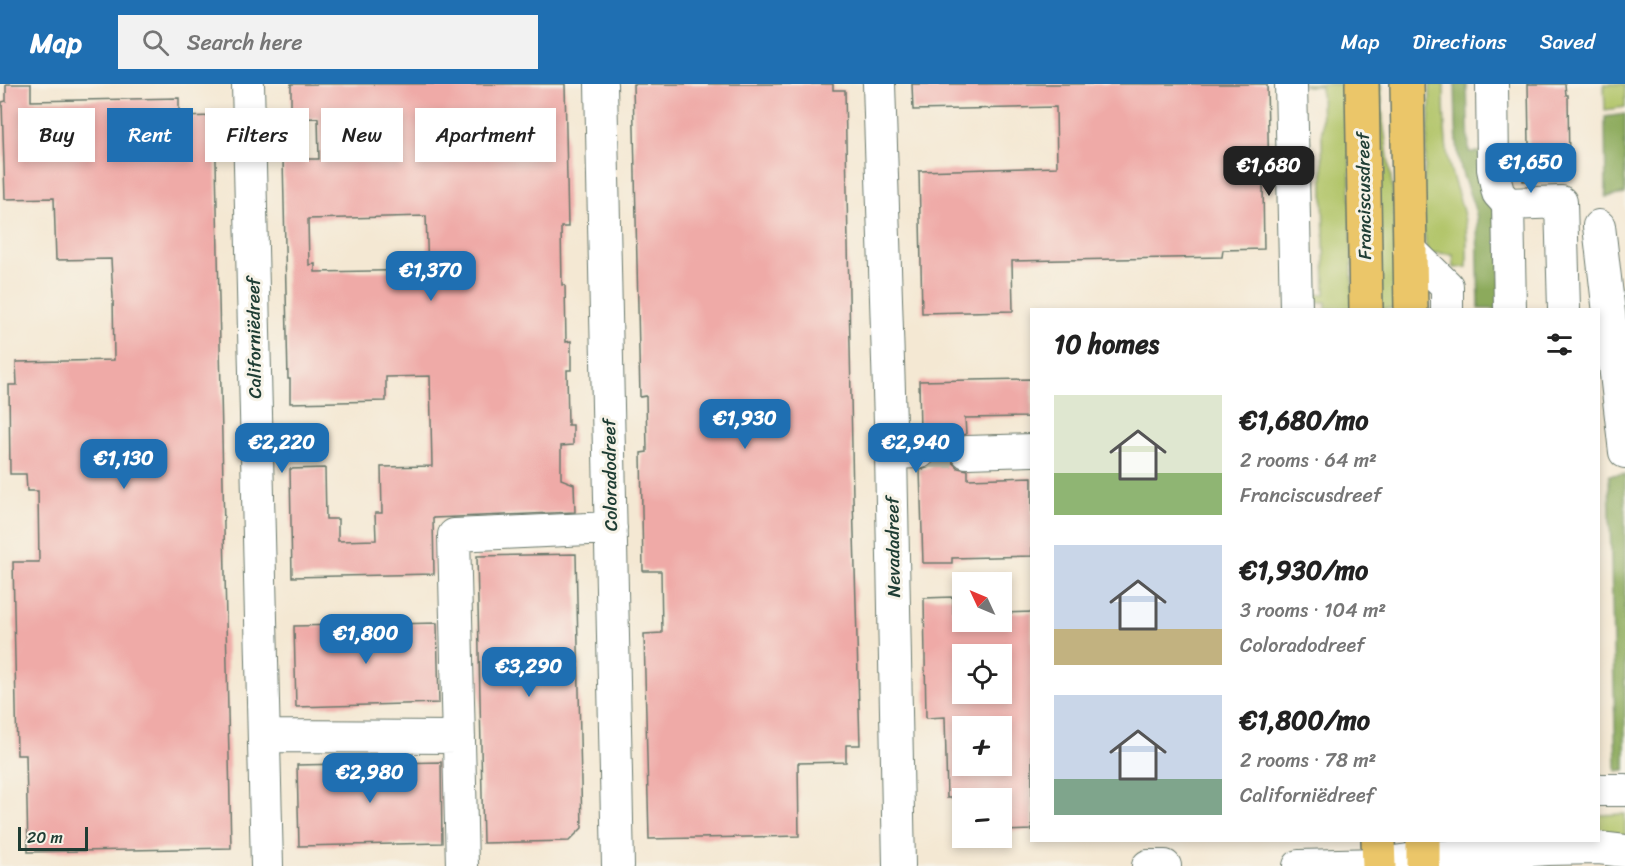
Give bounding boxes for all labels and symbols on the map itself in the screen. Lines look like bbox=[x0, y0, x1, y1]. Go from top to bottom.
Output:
street label: Franciscusdreef bbox=[1347, 130, 1381, 260]
pin: €1,650 bbox=[1482, 143, 1580, 194]
pin: €1,680 bbox=[1220, 146, 1318, 197]
pin: €1,370 bbox=[382, 251, 480, 302]
street label: Californiëdreef bbox=[237, 274, 271, 399]
pin: €1,930 bbox=[696, 399, 794, 450]
street label: Coloradodreef bbox=[593, 416, 627, 531]
pin: €2,220 bbox=[233, 423, 331, 474]
pin: €2,940 bbox=[867, 423, 965, 474]
pin: €1,130 bbox=[75, 439, 173, 490]
street label: Nevadadreef bbox=[876, 494, 910, 598]
north arrow bbox=[952, 572, 1012, 632]
pin: €1,800 bbox=[317, 614, 415, 665]
pin: €3,290 bbox=[480, 647, 578, 698]
pin: €2,980 bbox=[321, 753, 419, 804]
scale bar bbox=[18, 824, 88, 852]

